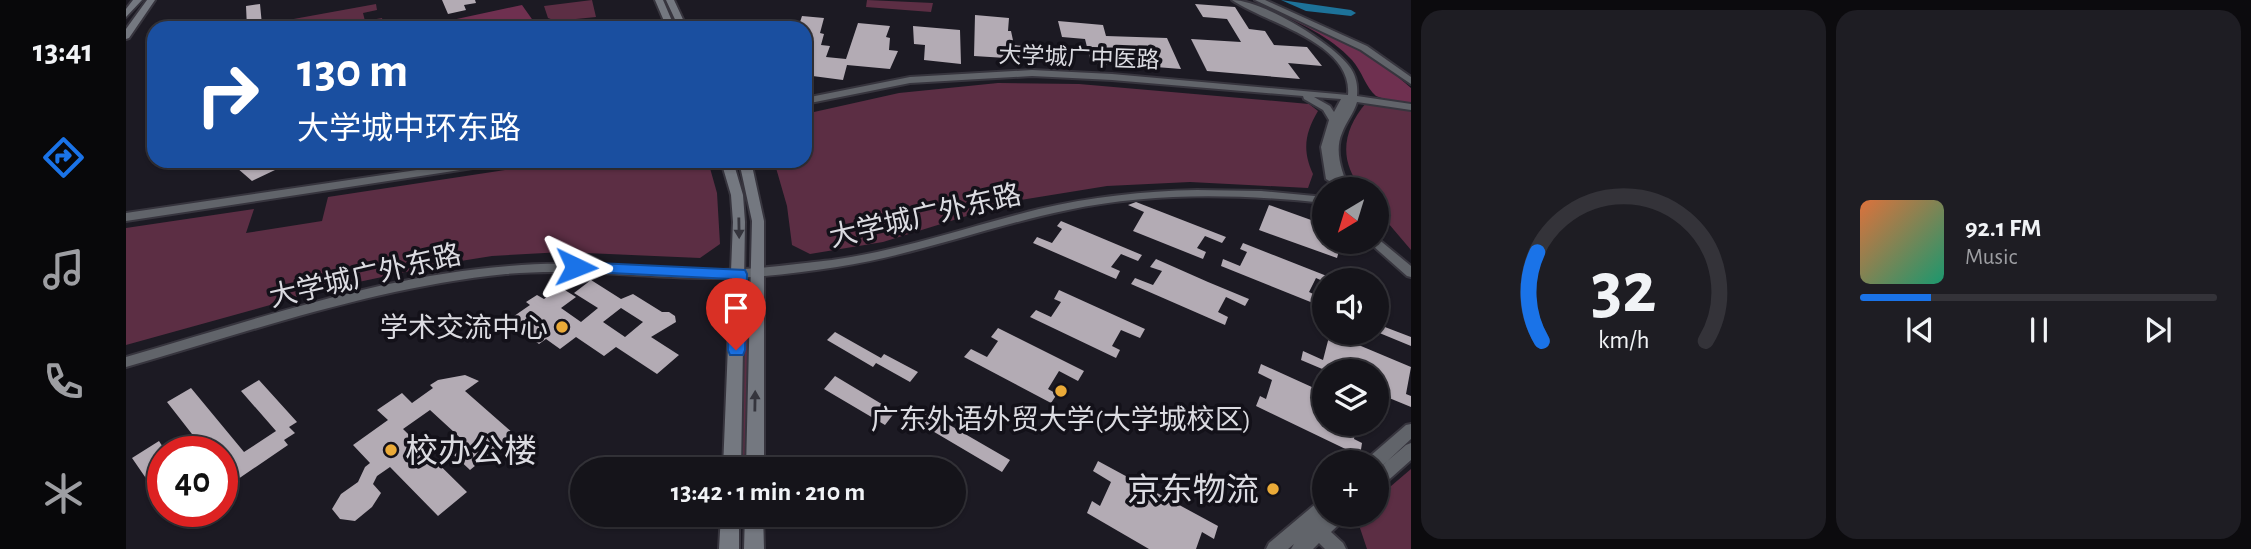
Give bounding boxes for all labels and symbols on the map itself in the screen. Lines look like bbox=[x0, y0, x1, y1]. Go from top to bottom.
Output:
street label: 大学城广中医路 bbox=[998, 42, 1160, 73]
north arrow bbox=[1312, 177, 1390, 254]
street label: 大学城广外东路 bbox=[826, 179, 1024, 253]
one-way arrow bbox=[733, 217, 745, 239]
position arrow bbox=[539, 230, 613, 304]
street label: 大学城广外东路 bbox=[266, 239, 464, 313]
pin bbox=[706, 278, 766, 350]
place label: 学术交流中心 bbox=[380, 313, 548, 343]
marker: 学术交流中心 bbox=[554, 319, 570, 335]
marker: 广东外语外贸大学(大学城校区) bbox=[1053, 383, 1069, 399]
one-way arrow bbox=[750, 390, 761, 412]
place label: 广东外语外贸大学(大学城校区) bbox=[871, 405, 1251, 435]
place label: 校办公楼 bbox=[405, 433, 537, 469]
speed limit sign: 40 bbox=[147, 436, 238, 527]
marker: 校办公楼 bbox=[383, 442, 399, 458]
place label: 京东物流 bbox=[1127, 473, 1259, 508]
marker: 京东物流 bbox=[1265, 481, 1281, 497]

